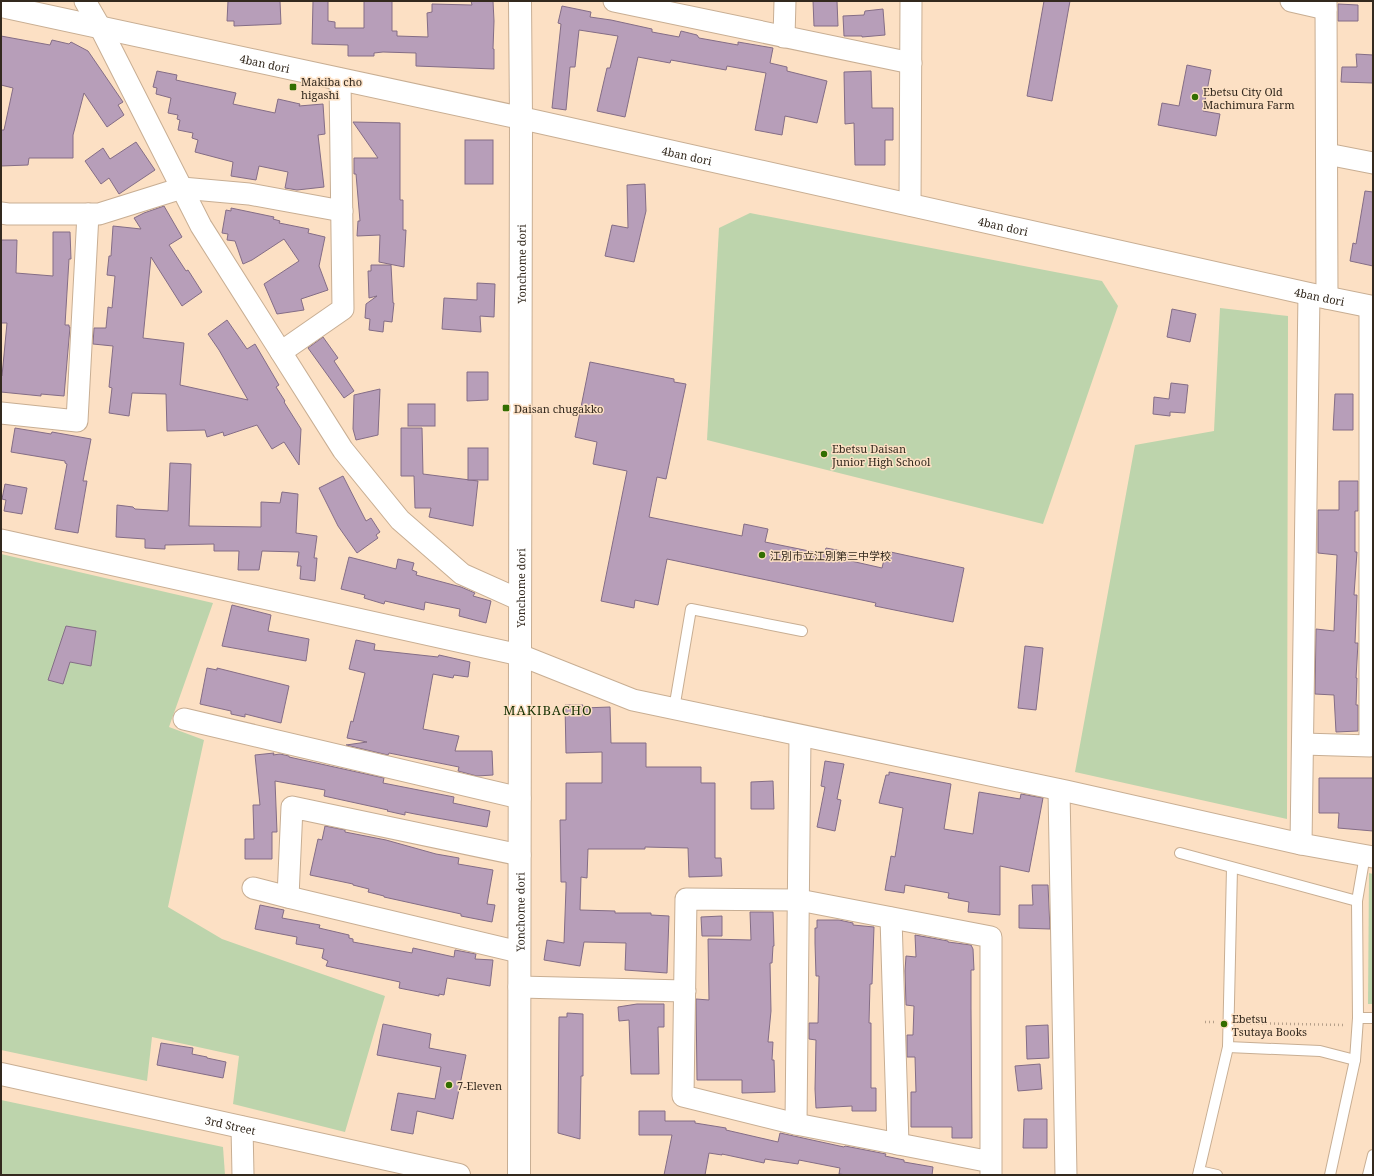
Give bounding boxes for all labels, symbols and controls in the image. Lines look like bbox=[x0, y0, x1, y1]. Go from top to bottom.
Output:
street label: 4ban dori bbox=[238, 50, 292, 76]
place label: Makiba cho higashi bbox=[301, 74, 362, 102]
marker: Makiba cho higashi bbox=[288, 82, 298, 92]
place label: Ebetsu City Old Machimura Farm bbox=[1203, 84, 1295, 112]
marker: Ebetsu City Old Machimura Farm bbox=[1190, 92, 1200, 102]
street label: 4ban dori bbox=[660, 142, 714, 168]
street label: 4ban dori bbox=[977, 213, 1030, 239]
street label: Yonchome dori bbox=[513, 224, 528, 305]
street label: 4ban dori bbox=[1293, 283, 1346, 309]
place label: Daisan chugakko bbox=[514, 401, 603, 416]
marker: Daisan chugakko bbox=[501, 403, 511, 413]
place label: Ebetsu Daisan Junior High School bbox=[831, 441, 931, 469]
marker: Ebetsu Daisan Junior High School bbox=[819, 449, 829, 459]
street label: Yonchome dori bbox=[513, 548, 528, 629]
place label: 江別市立江別第三中学校 bbox=[770, 548, 891, 563]
marker: 江別市立江別第三中学校 bbox=[757, 550, 767, 560]
district label: MAKIBACHO bbox=[503, 701, 593, 719]
street label: Yonchome dori bbox=[512, 872, 527, 953]
place label: Ebetsu Tsutaya Books bbox=[1232, 1011, 1307, 1039]
marker: Ebetsu Tsutaya Books bbox=[1219, 1019, 1229, 1029]
place label: 7-Eleven bbox=[457, 1078, 502, 1093]
marker: 7-Eleven bbox=[444, 1080, 454, 1090]
street label: 3rd Street bbox=[204, 1112, 257, 1138]

